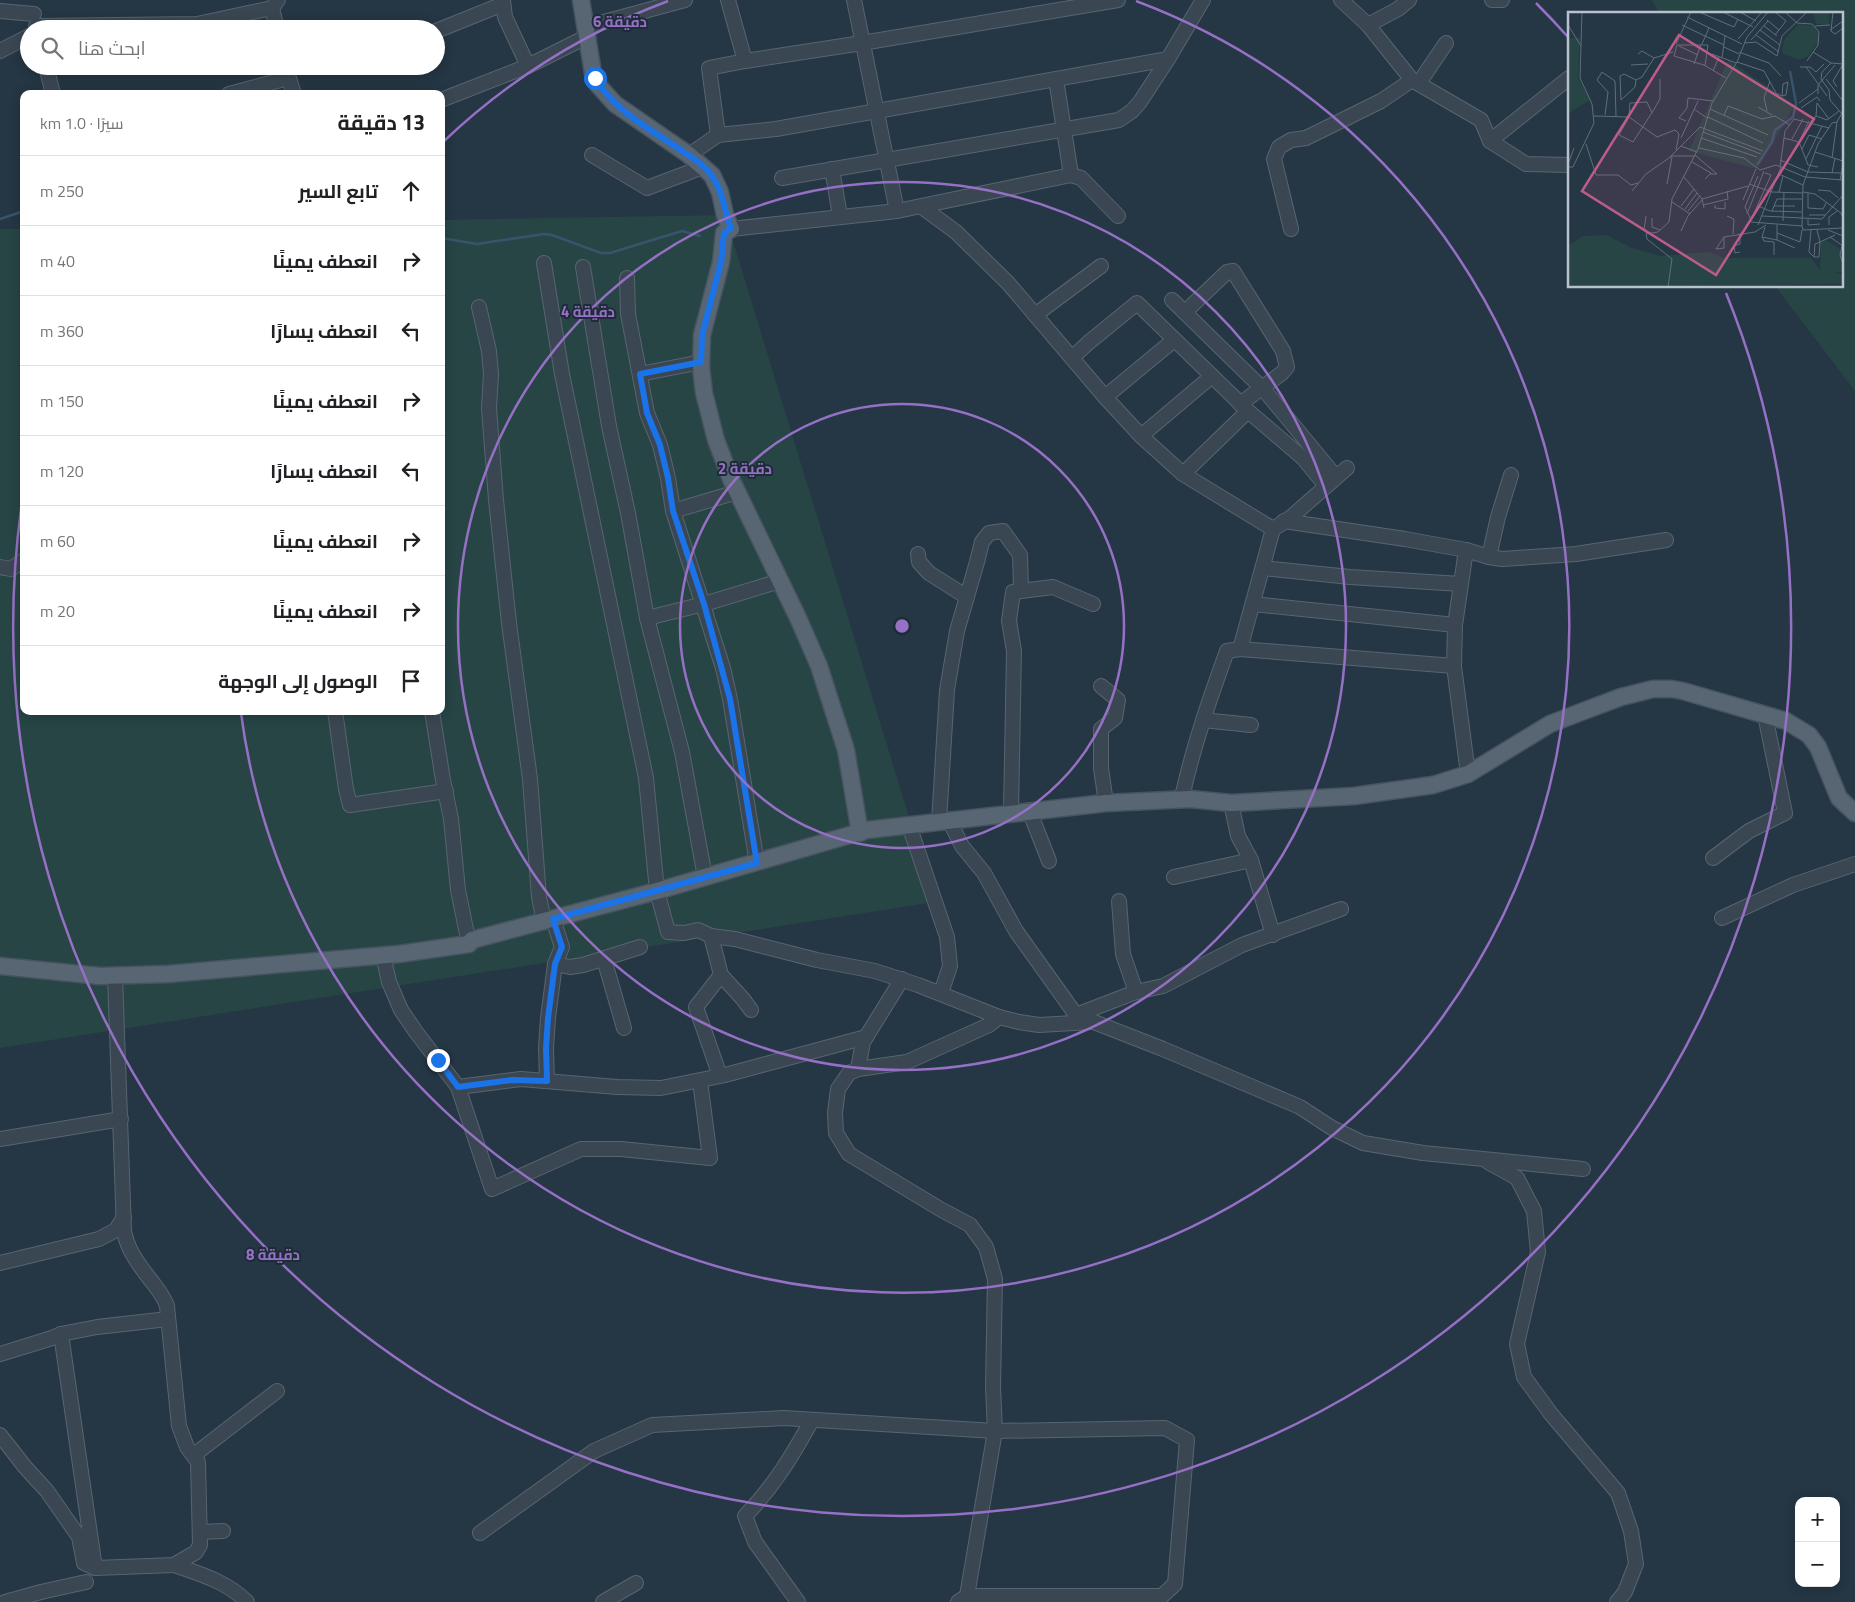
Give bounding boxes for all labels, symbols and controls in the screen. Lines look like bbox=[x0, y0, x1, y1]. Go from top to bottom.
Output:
text: 6 دقيقة bbox=[593, 10, 647, 33]
inset map bbox=[1568, 12, 1842, 288]
search box bbox=[20, 20, 445, 75]
text: ابحث هنا bbox=[78, 33, 146, 62]
icon: search bbox=[38, 34, 66, 62]
route start bbox=[584, 67, 607, 90]
text: 13 دقيقة bbox=[337, 106, 425, 138]
text: سيرًا · 1.0 km bbox=[40, 111, 124, 135]
text: تابع السير bbox=[298, 176, 378, 205]
icon: ahead bbox=[397, 177, 425, 205]
text: 250 m bbox=[40, 179, 84, 203]
text: انعطف يمينًا bbox=[273, 246, 378, 275]
icon: right bbox=[397, 247, 425, 275]
text: 40 m bbox=[40, 249, 75, 273]
text: 4 دقيقة bbox=[561, 300, 615, 323]
text: انعطف يسارًا bbox=[270, 316, 378, 345]
icon: left bbox=[397, 317, 425, 345]
text: 360 m bbox=[40, 319, 84, 343]
text: انعطف يمينًا bbox=[273, 386, 378, 415]
icon: right bbox=[397, 387, 425, 415]
text: 150 m bbox=[40, 389, 84, 413]
text: انعطف يسارًا bbox=[270, 456, 378, 485]
icon: left bbox=[397, 457, 425, 485]
text: 2 دقيقة bbox=[718, 457, 772, 480]
text: 120 m bbox=[40, 459, 84, 483]
text: انعطف يمينًا bbox=[273, 526, 378, 555]
icon: right bbox=[397, 527, 425, 555]
text: 60 m bbox=[40, 529, 75, 553]
text: انعطف يمينًا bbox=[273, 596, 378, 625]
icon: right bbox=[397, 597, 425, 625]
text: 20 m bbox=[40, 599, 75, 623]
centre of rings bbox=[893, 617, 911, 635]
text: الوصول إلى الوجهة bbox=[218, 666, 378, 695]
icon: arrive bbox=[397, 667, 425, 695]
route end bbox=[427, 1049, 450, 1072]
text: 8 دقيقة bbox=[246, 1243, 300, 1266]
map controls bbox=[1795, 1497, 1840, 1587]
button: + bbox=[1795, 1497, 1840, 1542]
button: − bbox=[1795, 1542, 1840, 1587]

